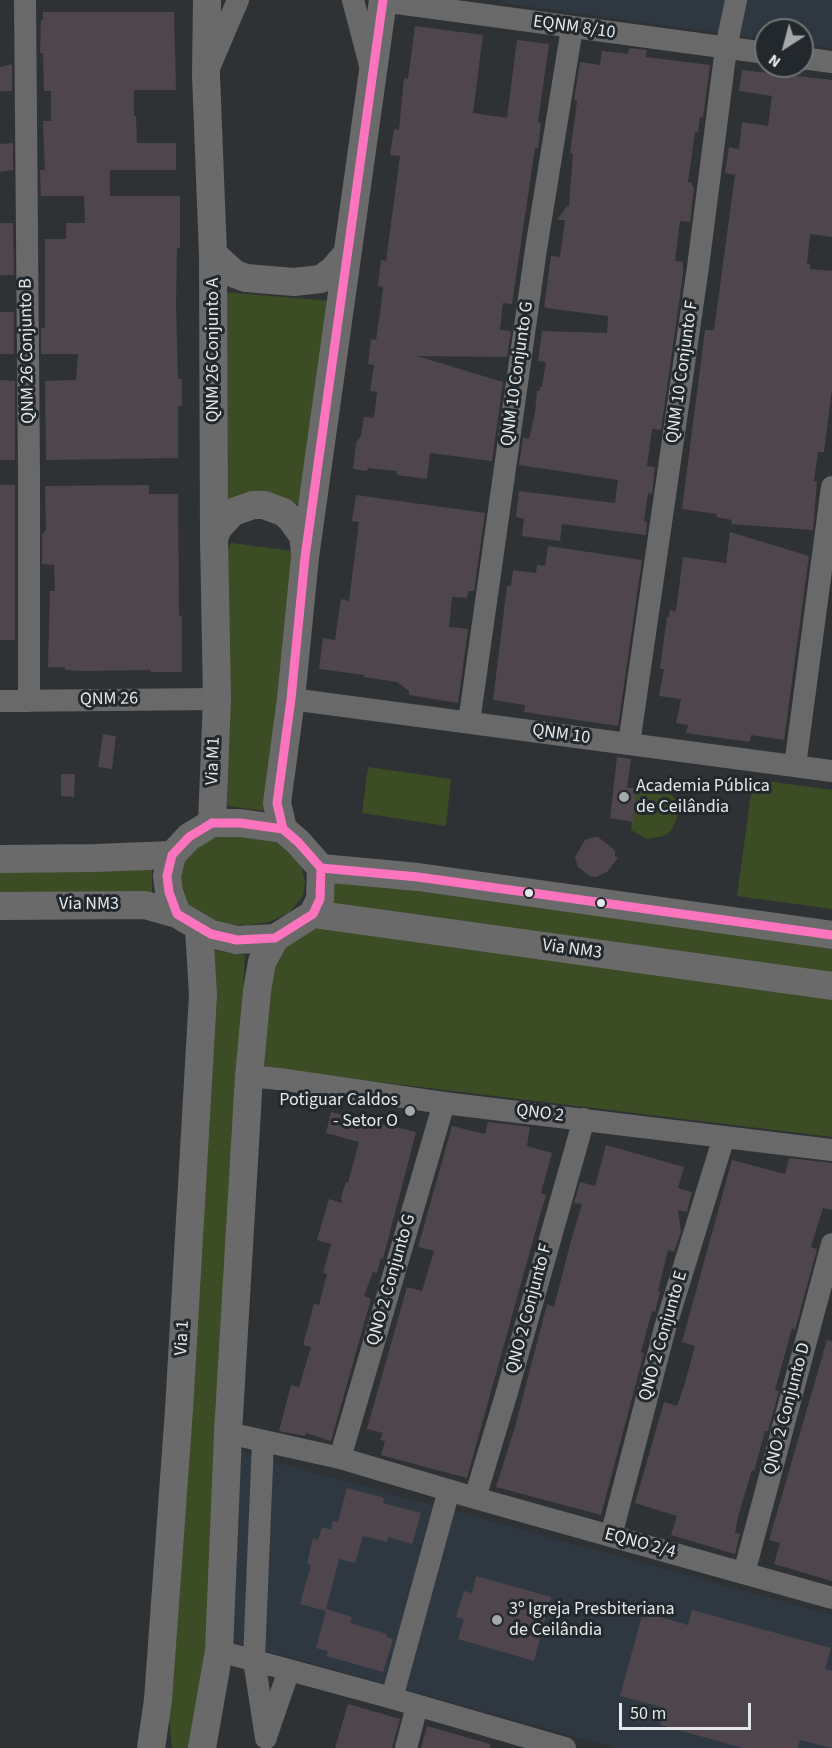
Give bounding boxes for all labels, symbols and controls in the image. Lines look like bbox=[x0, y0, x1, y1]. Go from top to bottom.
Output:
street label: EQNM 8/10 bbox=[531, 12, 617, 44]
north arrow bbox=[754, 18, 814, 78]
text: N bbox=[764, 49, 785, 73]
street label: QNM 26 Conjunto B bbox=[16, 278, 40, 424]
street label: QNM 26 Conjunto A bbox=[203, 278, 225, 422]
street label: QNM 10 Conjunto F bbox=[662, 299, 704, 445]
street label: QNM 10 Conjunto G bbox=[497, 300, 539, 448]
street label: QNM 26 bbox=[80, 689, 138, 711]
street label: QNM 10 bbox=[531, 720, 591, 750]
street label: Via M1 bbox=[202, 736, 226, 786]
place label: Academia Pública de Ceilândia bbox=[636, 776, 770, 818]
marker: Academia Pública de Ceilândia bbox=[617, 790, 631, 804]
unlabelled marker bbox=[523, 887, 535, 899]
street label: Via NM3 bbox=[59, 894, 119, 916]
unlabelled marker bbox=[595, 897, 607, 909]
street label: Via NM3 bbox=[541, 935, 603, 965]
place label: Potiguar Caldos - Setor O bbox=[279, 1090, 398, 1132]
street label: QNO 2 bbox=[515, 1100, 565, 1128]
marker: Potiguar Caldos - Setor O bbox=[403, 1104, 417, 1118]
street label: QNO 2 Conjunto G bbox=[363, 1212, 421, 1348]
street label: QNO 2 Conjunto F bbox=[502, 1242, 558, 1376]
street label: QNO 2 Conjunto E bbox=[635, 1268, 693, 1404]
street label: Via 1 bbox=[171, 1320, 195, 1356]
street label: QNO 2 Conjunto D bbox=[760, 1341, 816, 1477]
street label: EQNO 2/4 bbox=[602, 1524, 678, 1564]
place label: 3º Igreja Presbiteriana de Ceilândia bbox=[509, 1599, 675, 1642]
marker: 3º Igreja Presbiteriana de Ceilândia bbox=[490, 1613, 504, 1627]
scale bar bbox=[622, 1691, 754, 1729]
text: 50 m bbox=[630, 1701, 666, 1726]

